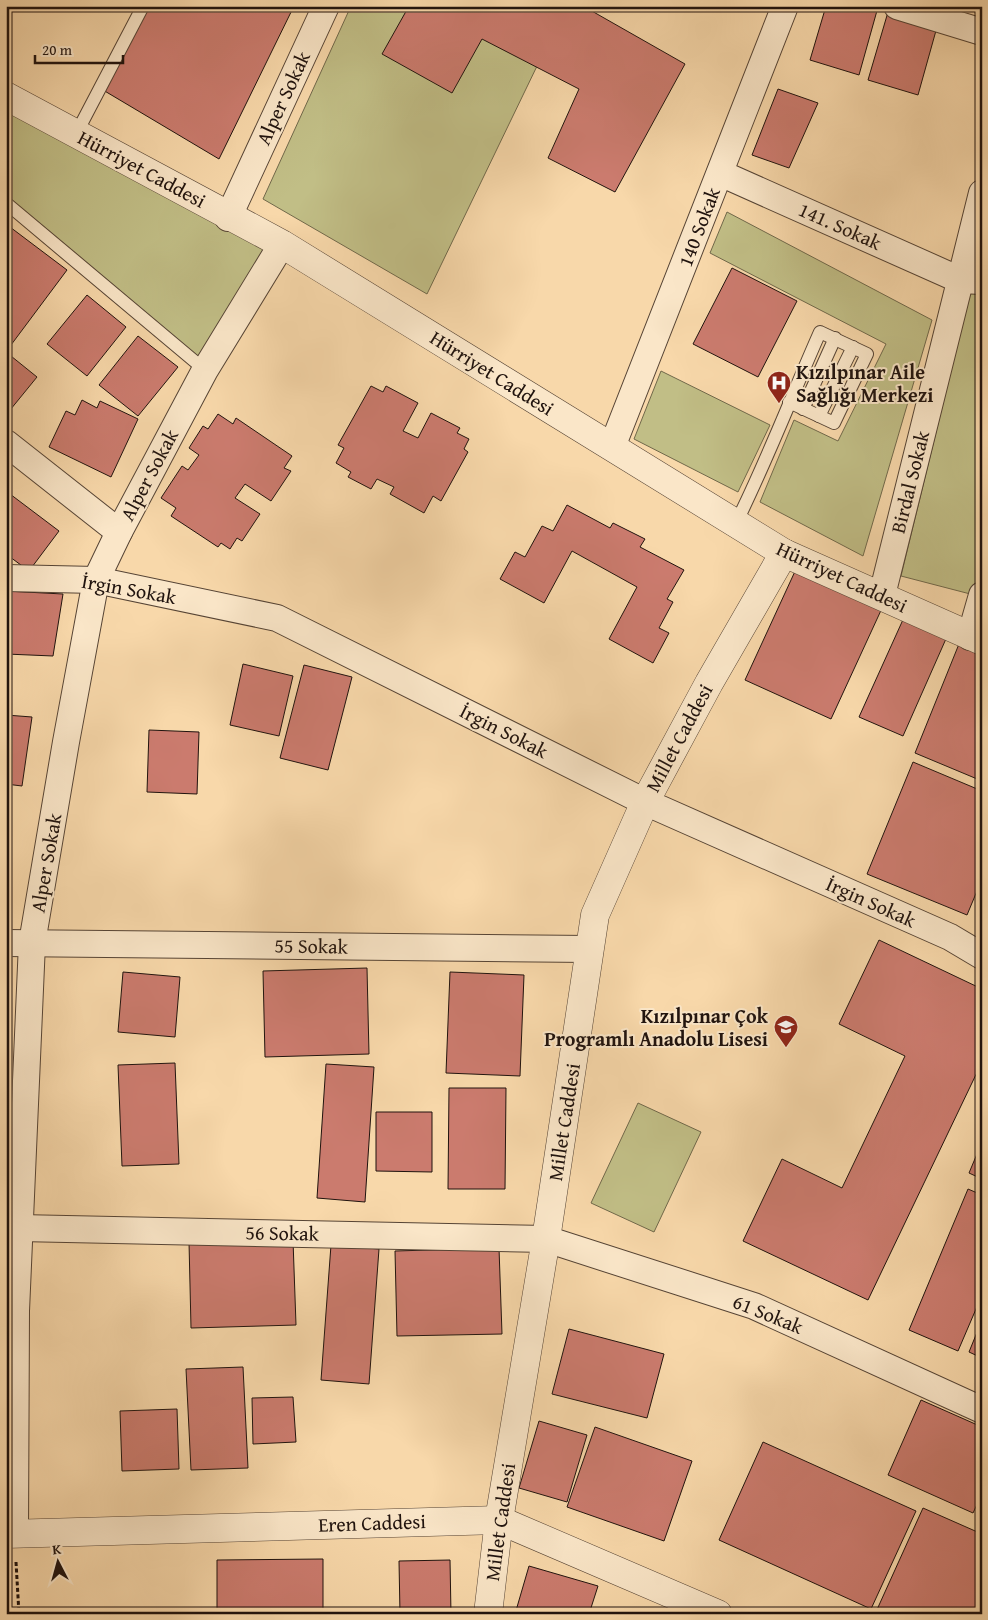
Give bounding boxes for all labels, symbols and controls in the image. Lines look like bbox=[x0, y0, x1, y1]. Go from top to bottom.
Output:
scale bar bbox=[35, 32, 122, 64]
text: 20 m bbox=[42, 39, 73, 60]
street label: Alper Sokak bbox=[248, 45, 317, 149]
street label: Hürriyet Caddesi bbox=[73, 123, 212, 215]
street label: 140 Sokak bbox=[670, 182, 727, 271]
street label: 141. Sokak bbox=[794, 194, 887, 257]
street label: Hürriyet Caddesi bbox=[425, 323, 560, 422]
place label: Kızılpınar Aile Sağlığı Merkezi bbox=[796, 357, 934, 409]
hospital icon: Kızılpınar Aile Sağlığı Merkezi bbox=[766, 370, 792, 404]
street label: Alper Sokak bbox=[112, 423, 185, 526]
street label: Birdal Sokak bbox=[883, 427, 936, 536]
street label: Hürriyet Caddesi bbox=[772, 534, 913, 620]
street label: İrgin Sokak bbox=[80, 566, 179, 611]
street label: Millet Caddesi bbox=[638, 678, 719, 797]
street label: İrgin Sokak bbox=[455, 696, 554, 765]
street label: Alper Sokak bbox=[23, 810, 69, 915]
street label: İrgin Sokak bbox=[822, 869, 921, 935]
street label: 55 Sokak bbox=[274, 930, 349, 961]
place label: Kızılpınar Çok Programlı Anadolu Lisesi bbox=[544, 1001, 769, 1053]
school or university icon: Kızılpınar Çok Programlı Anadolu Lisesi bbox=[773, 1014, 799, 1048]
street label: Millet Caddesi bbox=[540, 1061, 587, 1183]
street label: 56 Sokak bbox=[245, 1217, 320, 1248]
street label: 61 Sokak bbox=[729, 1286, 808, 1341]
street label: Millet Caddesi bbox=[477, 1461, 522, 1583]
street label: Eren Caddesi bbox=[318, 1506, 427, 1539]
north arrow bbox=[32, 1538, 82, 1588]
text: K bbox=[51, 1539, 62, 1559]

